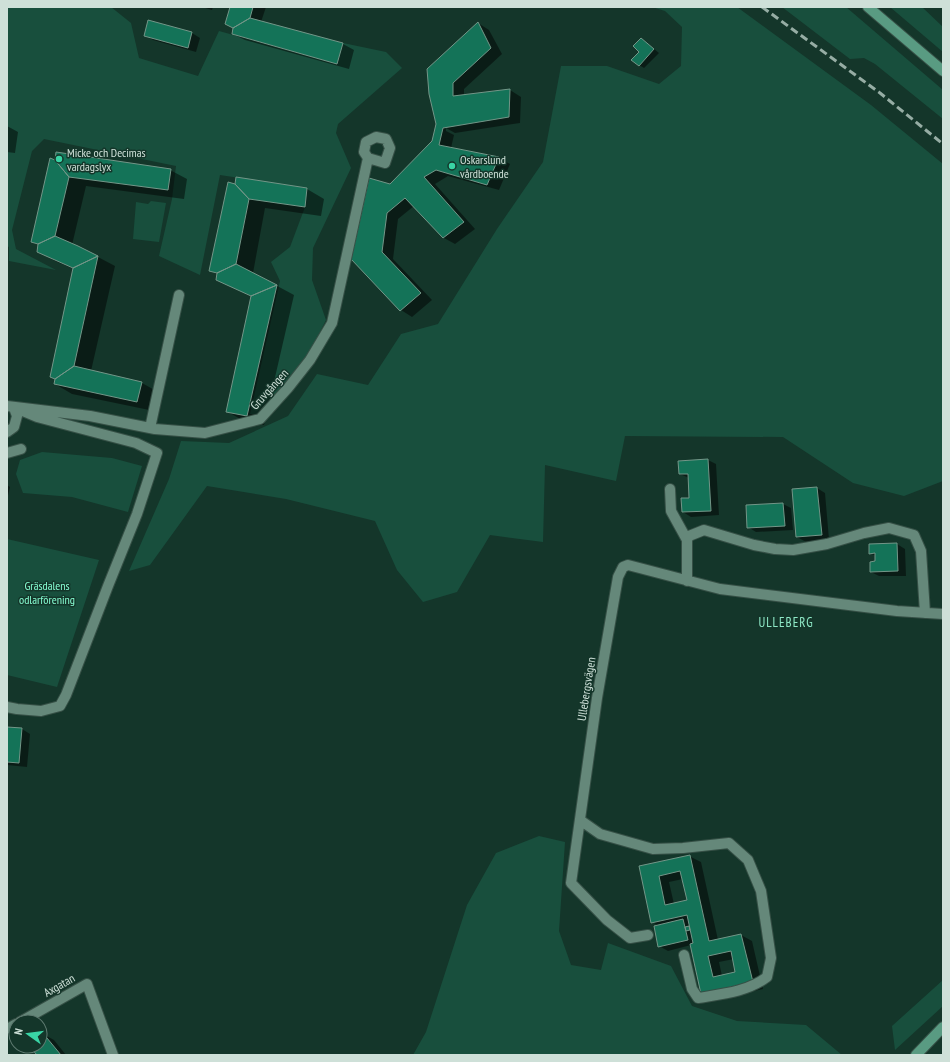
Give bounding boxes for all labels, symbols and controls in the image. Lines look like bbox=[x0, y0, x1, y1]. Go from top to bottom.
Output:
place label: Micke och Decimas vardagslyx bbox=[67, 145, 146, 174]
place label: Oskarslund vårdboende bbox=[460, 152, 509, 181]
marker: Micke och Decimas vardagslyx bbox=[54, 154, 64, 164]
marker: Oskarslund vårdboende bbox=[447, 161, 457, 171]
street label: Gruvgången bbox=[247, 366, 291, 412]
park label: Gräsdalens odlarförening bbox=[19, 578, 75, 607]
district label: ULLEBERG bbox=[758, 614, 814, 631]
street label: Ullebergsvägen bbox=[574, 656, 598, 722]
street label: Axgatan bbox=[41, 970, 77, 1000]
north arrow bbox=[8, 1014, 48, 1054]
text: N bbox=[11, 1027, 26, 1036]

